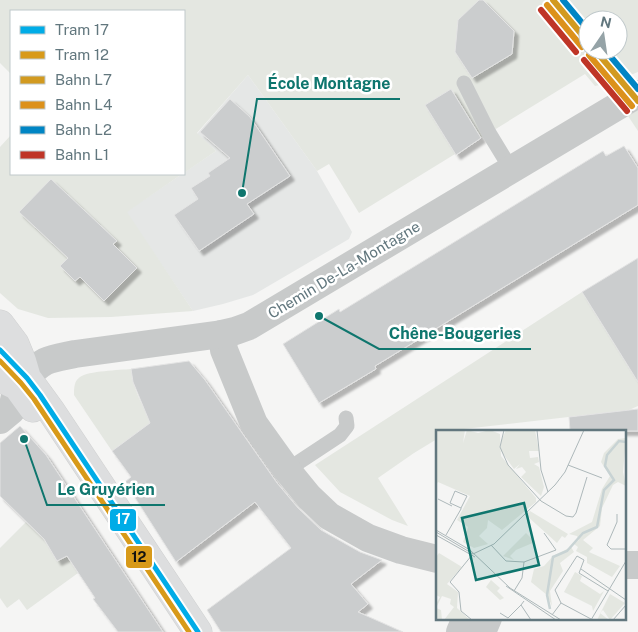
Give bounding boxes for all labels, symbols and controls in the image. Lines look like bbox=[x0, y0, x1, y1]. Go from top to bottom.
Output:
legend bbox=[10, 10, 185, 175]
north arrow bbox=[578, 10, 628, 60]
text: N bbox=[599, 13, 613, 31]
text: Tram 17 bbox=[55, 21, 109, 38]
text: Tram 12 bbox=[55, 46, 109, 63]
callout: École Montagne bbox=[257, 68, 400, 99]
text: Bahn L7 bbox=[55, 71, 112, 88]
text: École Montagne bbox=[268, 73, 390, 93]
text: Bahn L4 bbox=[55, 96, 112, 113]
text: Bahn L2 bbox=[55, 121, 112, 138]
text: Bahn L1 bbox=[55, 146, 109, 163]
street label: Chemin De-La-Montagne bbox=[265, 217, 423, 322]
callout: Chêne-Bougeries bbox=[379, 318, 531, 349]
text: Chêne-Bougeries bbox=[389, 324, 521, 343]
inset map bbox=[436, 430, 626, 620]
callout: Le Gruyérien bbox=[47, 474, 165, 505]
text: Le Gruyérien bbox=[57, 480, 155, 499]
line badge: 17 bbox=[109, 508, 137, 532]
text: 17 bbox=[116, 511, 131, 527]
line badge: 12 bbox=[125, 545, 153, 569]
text: 12 bbox=[132, 549, 147, 565]

